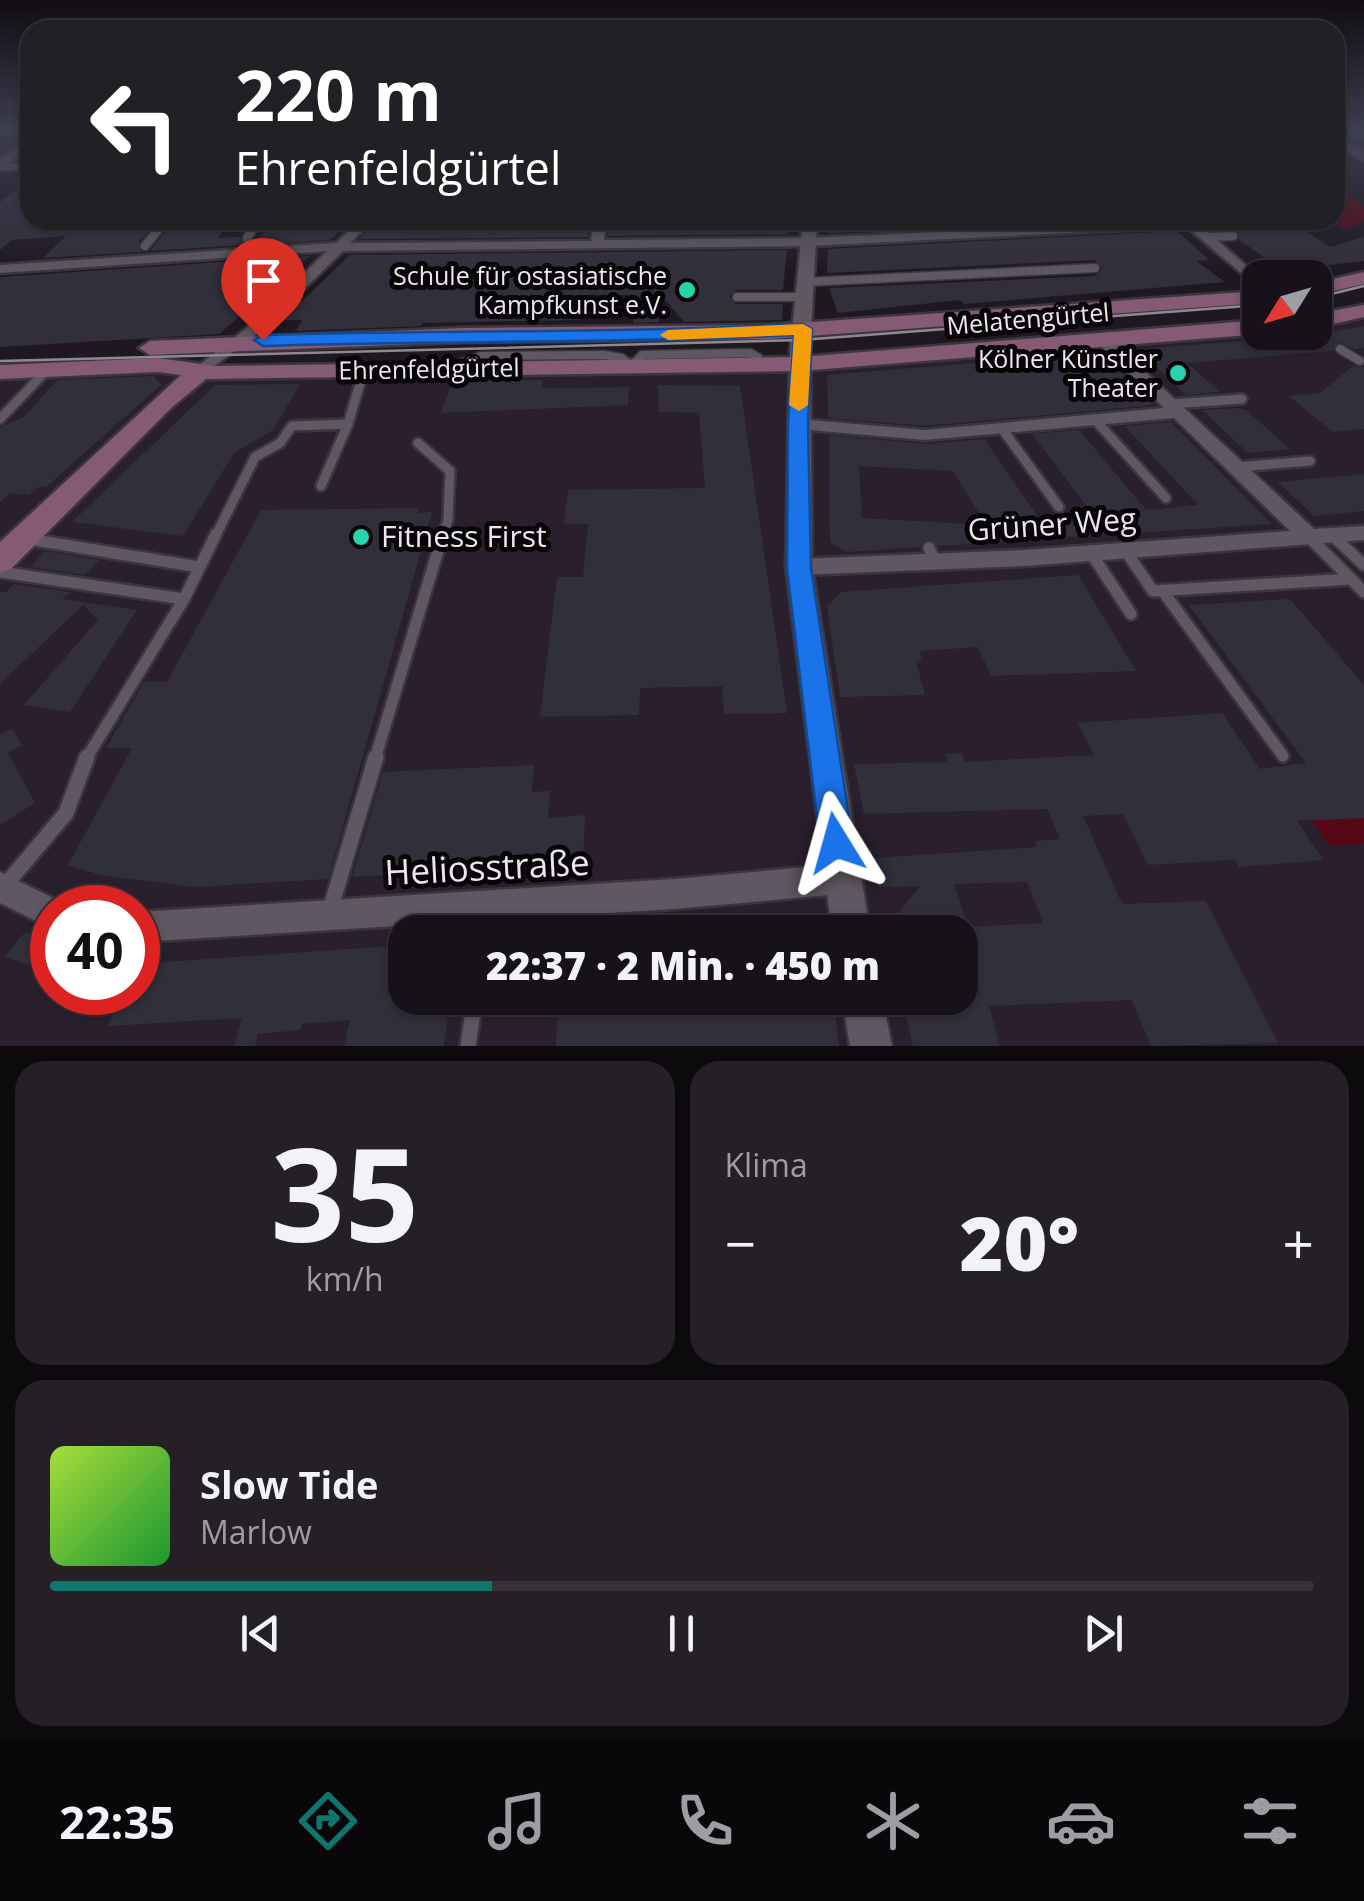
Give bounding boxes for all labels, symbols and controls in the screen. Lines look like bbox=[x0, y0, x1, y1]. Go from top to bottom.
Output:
text: 220 m bbox=[235, 46, 442, 142]
icon: left bbox=[70, 60, 200, 190]
text: Ehrenfeldgürtel bbox=[235, 137, 561, 198]
pin bbox=[221, 238, 306, 341]
icon: arrive bbox=[236, 253, 291, 308]
place label: Schule für ostasiatische Kampfkunst e.V. bbox=[393, 258, 667, 321]
north arrow bbox=[1242, 260, 1332, 350]
map controls bbox=[1242, 260, 1332, 350]
marker: Schule für ostasiatische Kampfkunst e.V. bbox=[676, 279, 698, 301]
street label: Melatengürtel bbox=[945, 294, 1111, 342]
place label: Kölner Künstler Theater bbox=[978, 341, 1158, 404]
street label: Ehrenfeldgürtel bbox=[338, 349, 520, 387]
marker: Kölner Künstler Theater bbox=[1167, 362, 1189, 384]
street label: Grüner Weg bbox=[966, 497, 1137, 550]
place label: Fitness First bbox=[381, 515, 547, 556]
marker: Fitness First bbox=[350, 526, 372, 548]
position arrow bbox=[784, 791, 888, 895]
street label: Heliosstraße bbox=[383, 838, 591, 895]
speed limit sign: 40 bbox=[30, 885, 160, 1015]
text: 22:37 · 2 Min. · 450 m bbox=[486, 939, 880, 991]
text: 35 bbox=[270, 1103, 419, 1280]
text: Klima bbox=[725, 1143, 808, 1186]
text: 20° bbox=[959, 1191, 1079, 1293]
text: − bbox=[725, 1205, 756, 1280]
text: + bbox=[1283, 1205, 1314, 1280]
text: km/h bbox=[306, 1257, 384, 1300]
text: Slow Tide bbox=[200, 1458, 379, 1510]
text: Marlow bbox=[200, 1510, 312, 1553]
icon: previous bbox=[233, 1606, 288, 1661]
icon: pause bbox=[654, 1606, 709, 1661]
icon: next bbox=[1076, 1606, 1131, 1661]
icon: directions bbox=[293, 1786, 363, 1856]
icon: music bbox=[482, 1786, 552, 1856]
icon: phone bbox=[670, 1786, 740, 1856]
icon: climate bbox=[858, 1786, 928, 1856]
icon: car bbox=[1046, 1786, 1116, 1856]
icon: filters bbox=[1235, 1786, 1305, 1856]
text: 22:35 bbox=[59, 1791, 175, 1852]

